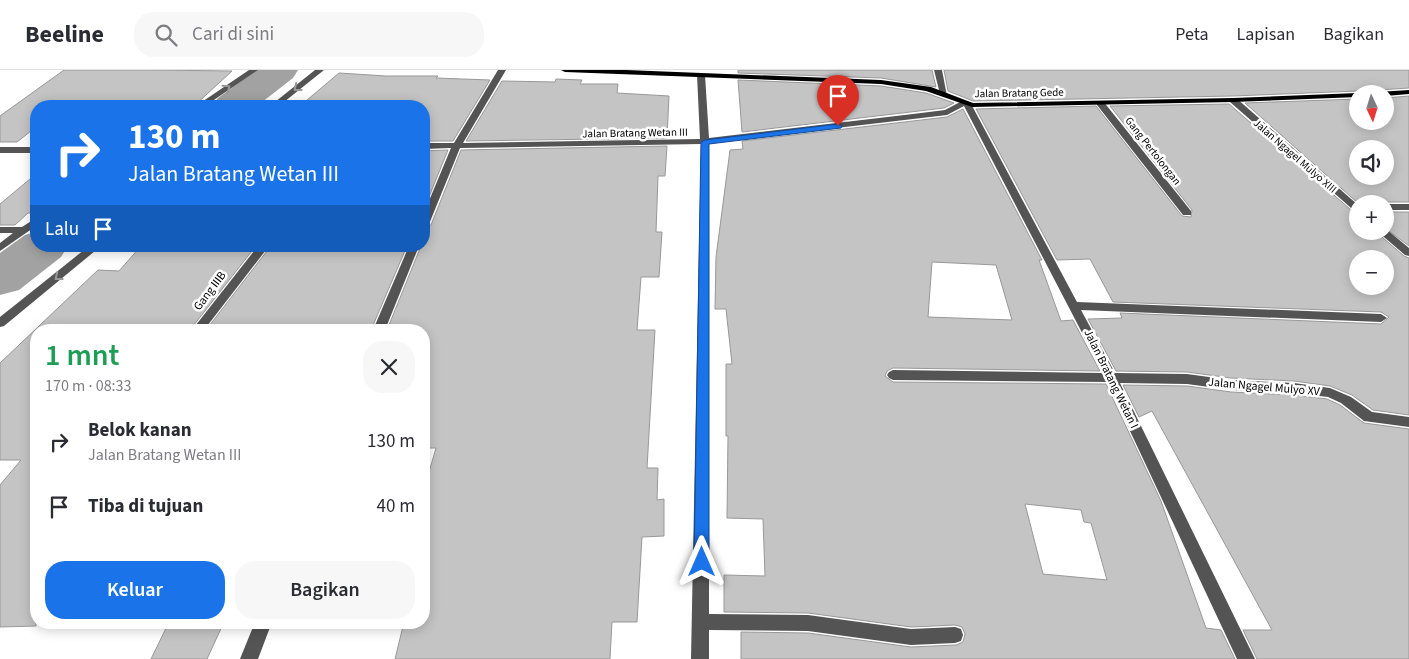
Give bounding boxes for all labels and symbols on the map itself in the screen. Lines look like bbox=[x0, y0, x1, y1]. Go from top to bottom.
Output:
pin bbox=[817, 75, 859, 126]
one-way arrow bbox=[294, 83, 303, 91]
one-way arrow bbox=[221, 85, 231, 94]
street label: Jalan Bratang Gede bbox=[974, 85, 1064, 101]
north arrow bbox=[1349, 85, 1394, 130]
street label: Gang Pertolongan bbox=[1122, 114, 1184, 188]
street label: Jalan Ngagel Mulyo XIII bbox=[1250, 116, 1340, 196]
street label: Jalan Bratang Wetan III bbox=[582, 125, 688, 141]
street label: Gang IIIB bbox=[190, 268, 230, 314]
one-way arrow bbox=[55, 271, 64, 279]
street label: Jalan Bratang Wetan I bbox=[1080, 326, 1142, 432]
street label: Jalan Ngagel Mulyo XV bbox=[1207, 374, 1321, 400]
position arrow bbox=[675, 535, 727, 587]

